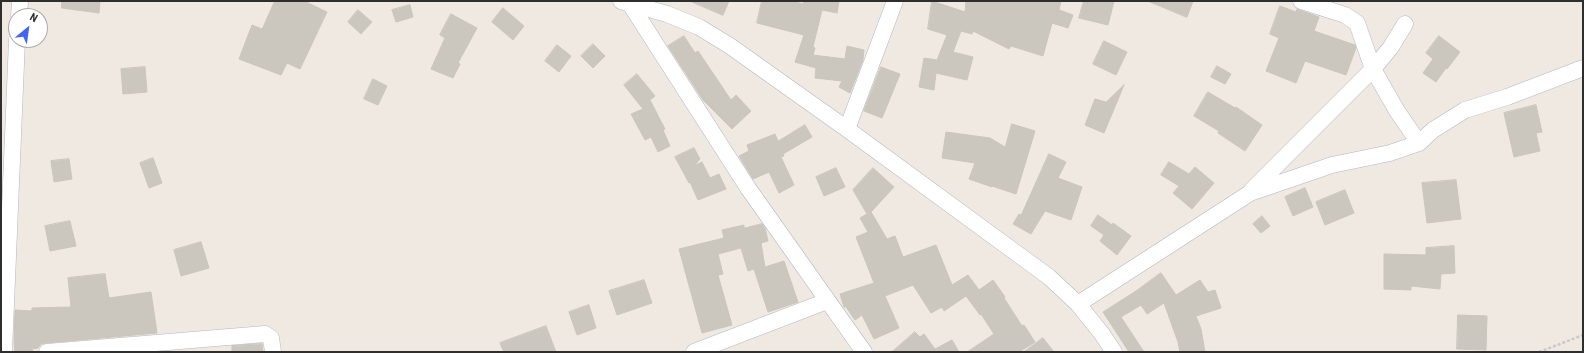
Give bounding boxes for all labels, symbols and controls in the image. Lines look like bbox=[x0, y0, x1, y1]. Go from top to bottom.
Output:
north arrow bbox=[8, 8, 48, 48]
text: N bbox=[27, 11, 40, 25]

